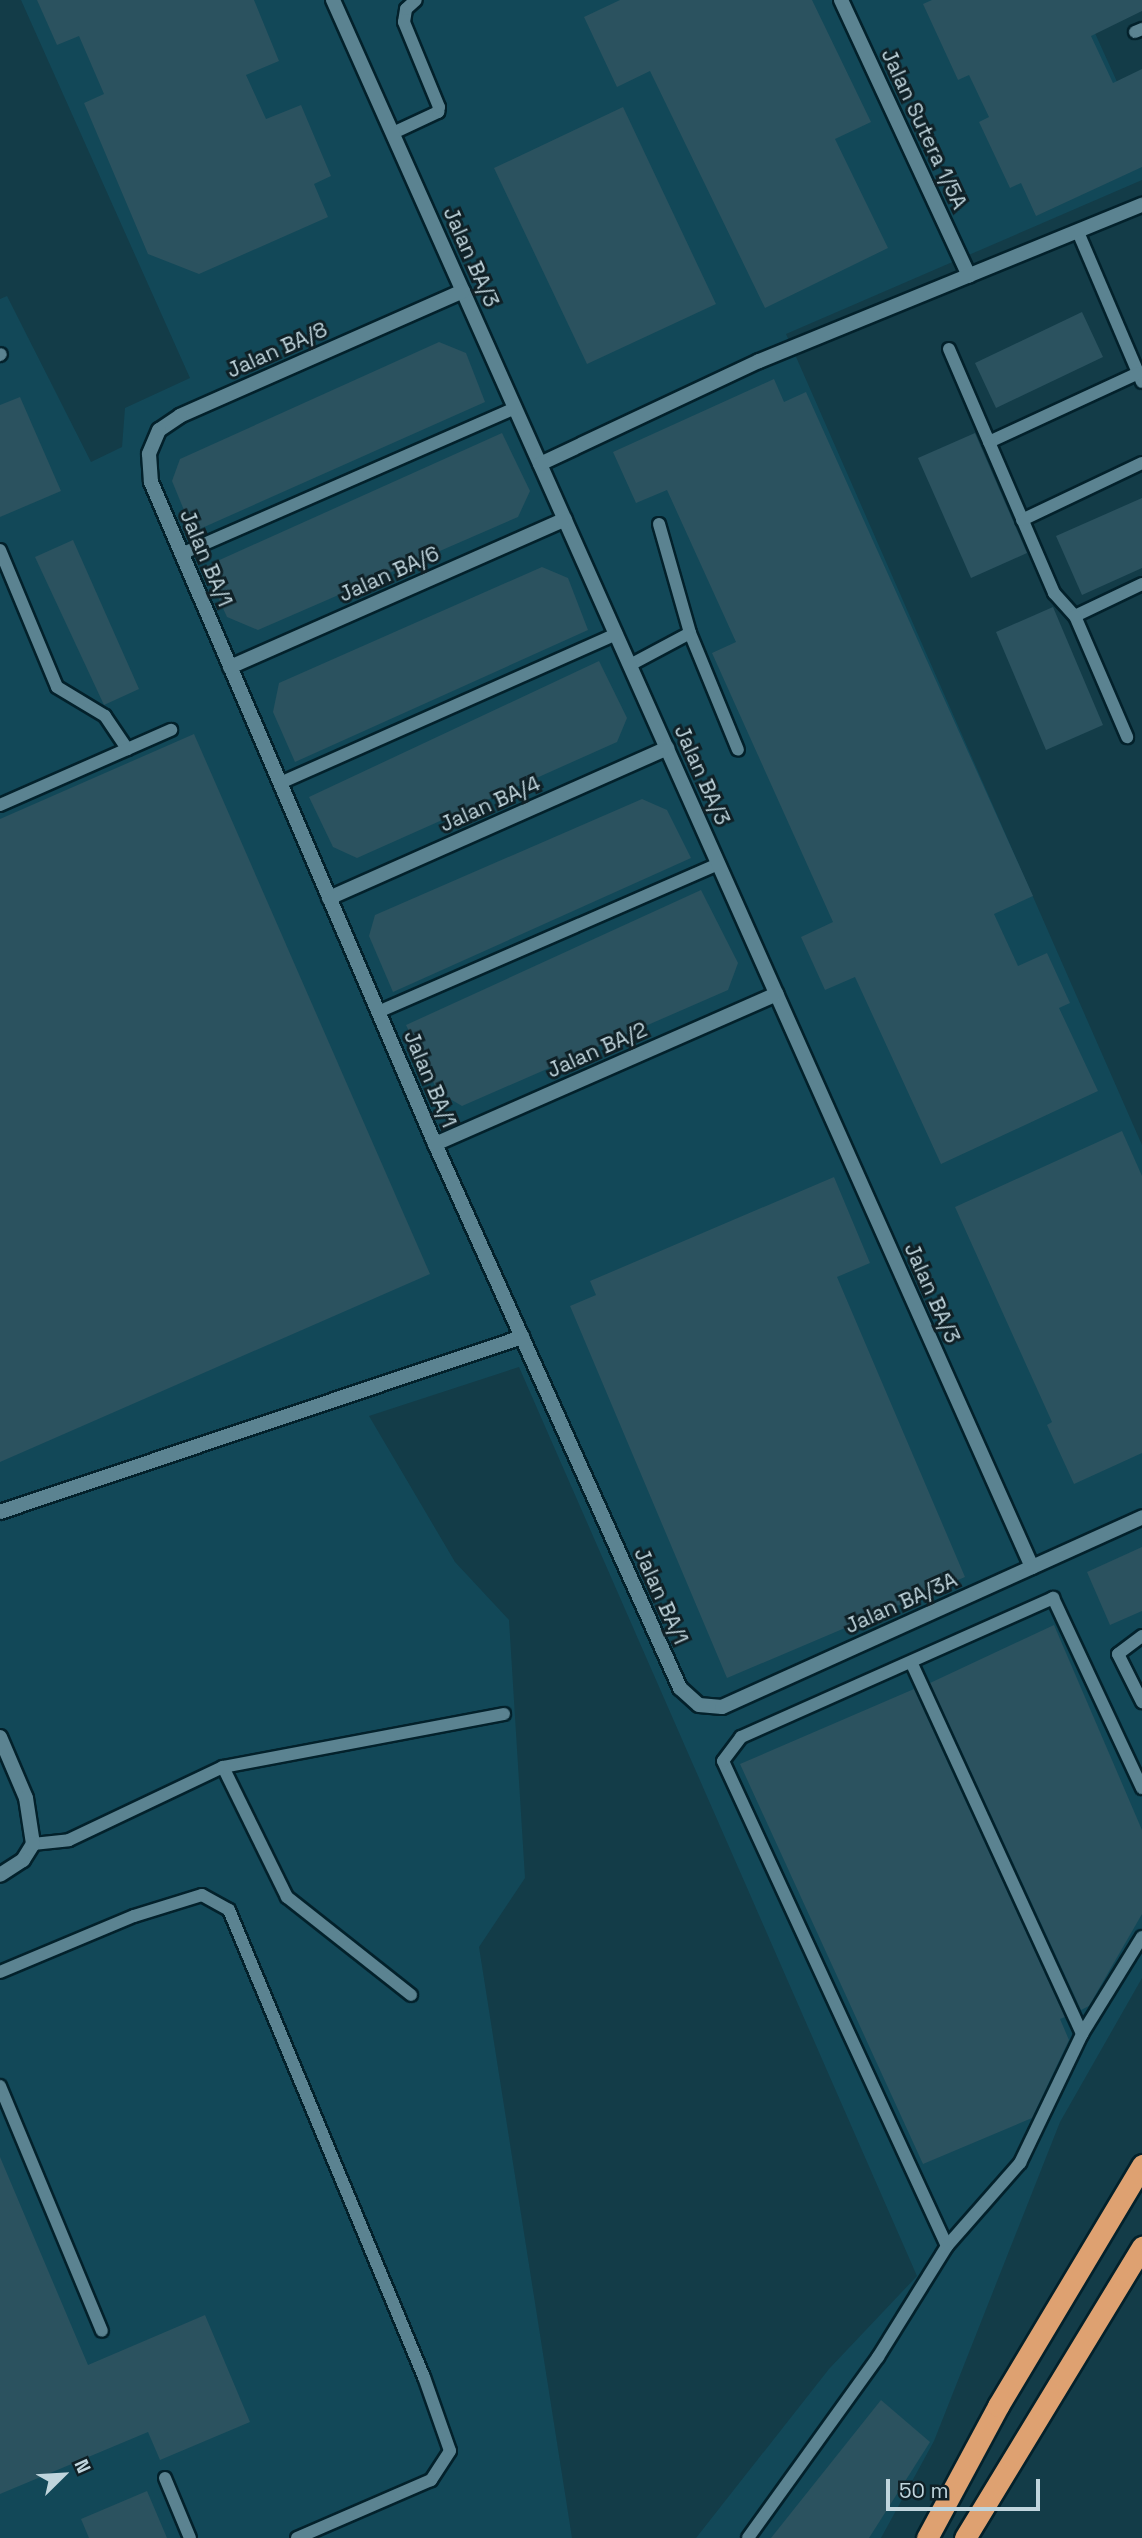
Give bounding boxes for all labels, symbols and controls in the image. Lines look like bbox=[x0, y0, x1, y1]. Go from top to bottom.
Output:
street label: Jalan Sutera 1/5A bbox=[876, 45, 972, 213]
street label: Jalan BA/3 bbox=[438, 203, 504, 311]
street label: Jalan BA/8 bbox=[223, 317, 331, 383]
street label: Jalan BA/1 bbox=[174, 506, 238, 610]
street label: Jalan BA/6 bbox=[335, 541, 443, 607]
street label: Jalan BA/3 bbox=[669, 721, 735, 829]
street label: Jalan BA/4 bbox=[436, 771, 544, 837]
street label: Jalan BA/2 bbox=[543, 1017, 651, 1083]
street label: Jalan BA/1 bbox=[398, 1027, 462, 1131]
street label: Jalan BA/3 bbox=[899, 1239, 965, 1347]
street label: Jalan BA/1 bbox=[629, 1544, 693, 1648]
street label: Jalan BA/3A bbox=[841, 1567, 961, 1639]
north arrow bbox=[28, 2440, 98, 2510]
text: N bbox=[69, 2455, 97, 2477]
scale bar bbox=[890, 2464, 1044, 2508]
text: 50 m bbox=[899, 2477, 949, 2504]

